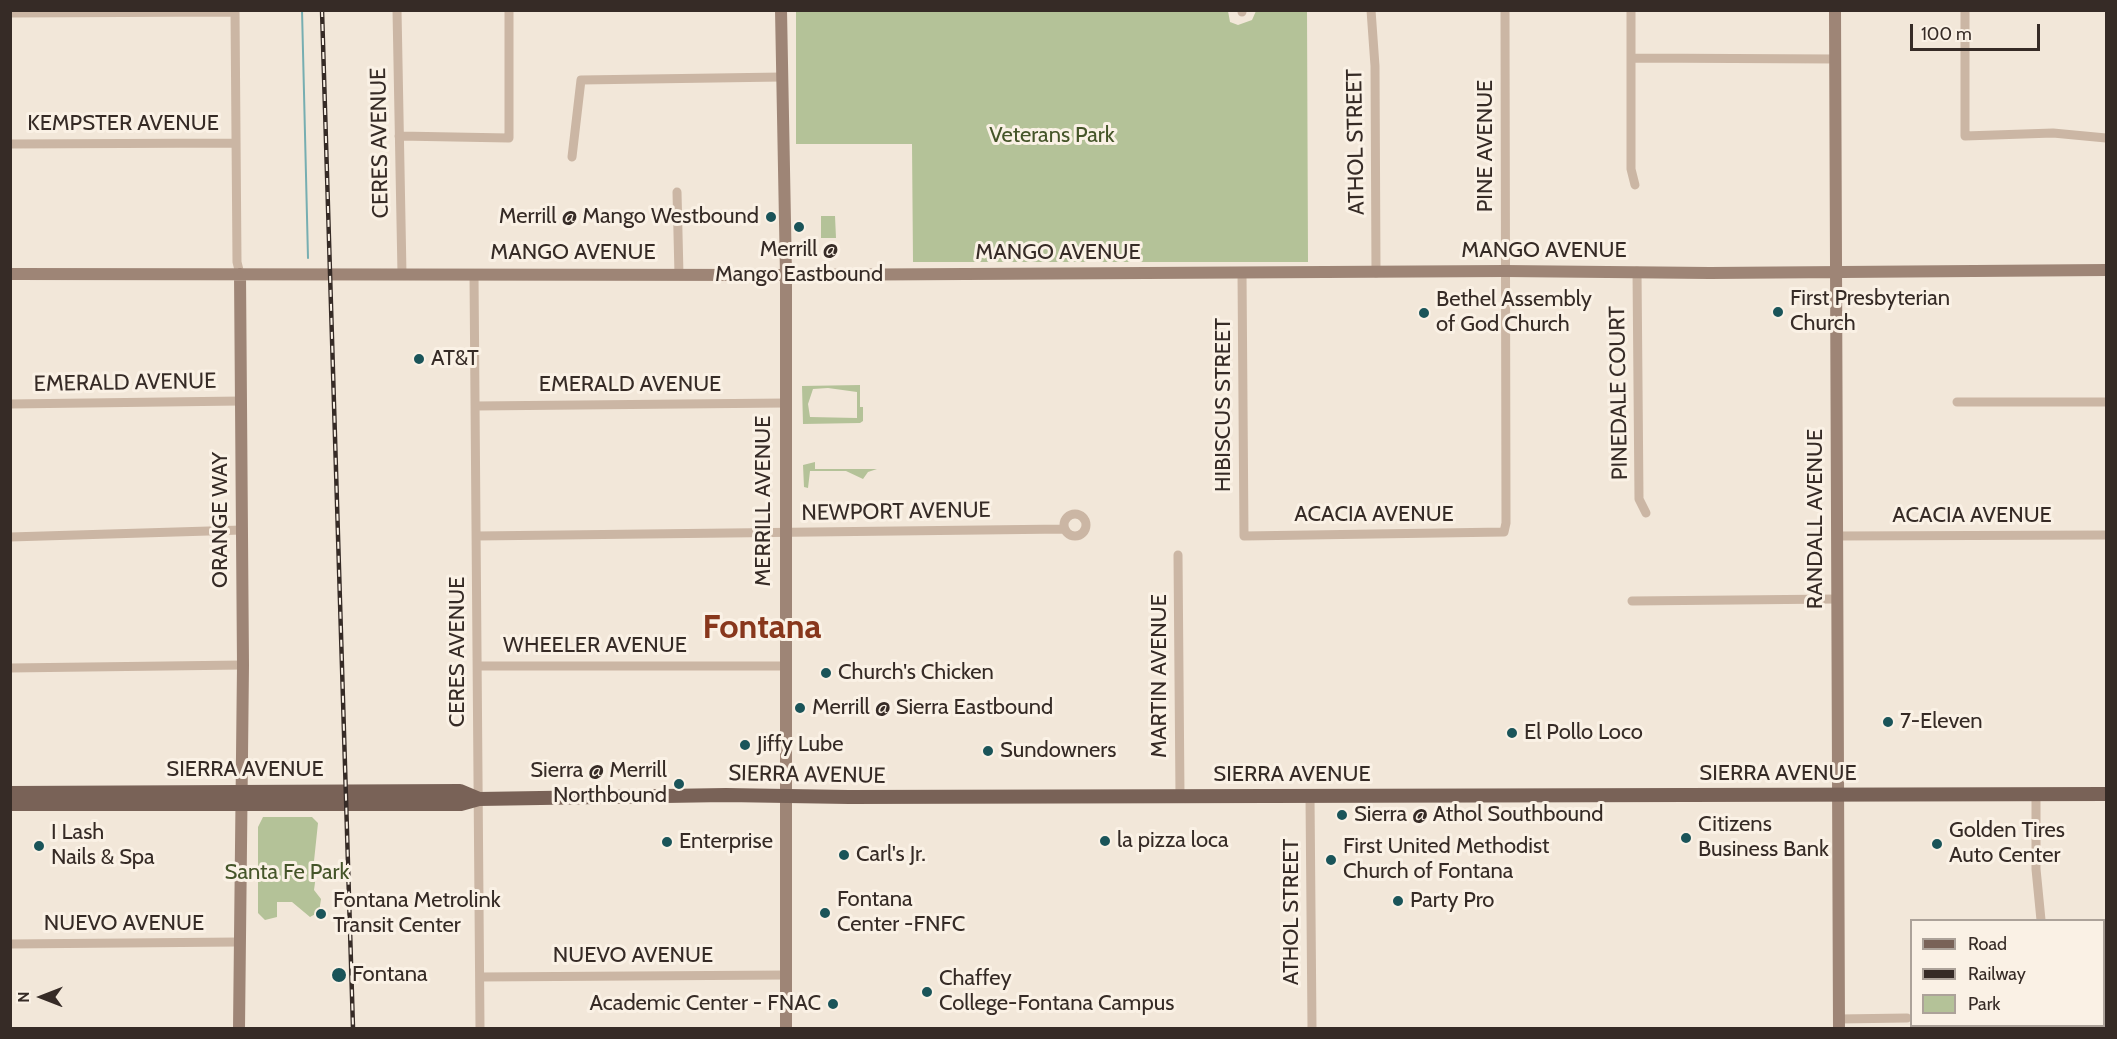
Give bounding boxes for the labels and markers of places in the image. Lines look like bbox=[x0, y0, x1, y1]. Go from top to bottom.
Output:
place label: Merrill @ Mango Westbound bbox=[499, 204, 759, 230]
marker: Merrill @ Mango Westbound bbox=[764, 210, 778, 224]
marker: Merrill @ Mango Eastbound bbox=[792, 220, 806, 234]
place label: Merrill @ Mango Eastbound bbox=[715, 237, 883, 288]
place label: First Presbyterian Church bbox=[1790, 286, 1950, 338]
place label: Bethel Assembly of God Church bbox=[1436, 287, 1592, 338]
marker: First Presbyterian Church bbox=[1771, 305, 1785, 319]
marker: Bethel Assembly of God Church bbox=[1417, 306, 1431, 320]
place label: AT&T bbox=[431, 346, 479, 372]
marker: AT&T bbox=[412, 352, 426, 366]
place label: Church's Chicken bbox=[838, 660, 994, 686]
marker: Church's Chicken bbox=[819, 666, 833, 680]
place label: Merrill @ Sierra Eastbound bbox=[812, 695, 1053, 721]
marker: Merrill @ Sierra Eastbound bbox=[793, 701, 807, 715]
place label: 7-Eleven bbox=[1900, 709, 1983, 735]
marker: 7-Eleven bbox=[1881, 715, 1895, 729]
place label: El Pollo Loco bbox=[1524, 720, 1643, 746]
marker: El Pollo Loco bbox=[1505, 726, 1519, 740]
place label: Jiffy Lube bbox=[757, 732, 844, 758]
marker: Jiffy Lube bbox=[738, 738, 752, 752]
place label: Sundowners bbox=[1000, 738, 1116, 764]
marker: Sundowners bbox=[981, 744, 995, 758]
place label: Sierra @ Merrill Northbound bbox=[530, 758, 667, 810]
marker: Sierra @ Merrill Northbound bbox=[672, 777, 686, 791]
place label: Sierra @ Athol Southbound bbox=[1354, 802, 1604, 828]
marker: Sierra @ Athol Southbound bbox=[1335, 808, 1349, 822]
place label: Citizens Business Bank bbox=[1698, 812, 1829, 864]
place label: Golden Tires Auto Center bbox=[1949, 818, 2065, 870]
place label: I Lash Nails & Spa bbox=[51, 820, 155, 872]
place label: la pizza loca bbox=[1117, 828, 1229, 854]
place label: Enterprise bbox=[679, 829, 773, 855]
marker: Citizens Business Bank bbox=[1679, 831, 1693, 845]
marker: la pizza loca bbox=[1098, 834, 1112, 848]
place label: First United Methodist Church of Fontana bbox=[1343, 834, 1549, 885]
marker: Enterprise bbox=[660, 835, 674, 849]
marker: Golden Tires Auto Center bbox=[1930, 837, 1944, 851]
marker: I Lash Nails & Spa bbox=[32, 839, 46, 853]
place label: Carl's Jr. bbox=[856, 842, 926, 868]
marker: Carl's Jr. bbox=[837, 848, 851, 862]
marker: First United Methodist Church of Fontana bbox=[1324, 853, 1338, 867]
place label: Fontana Center -FNFC bbox=[837, 887, 965, 938]
place label: Fontana Metrolink Transit Center bbox=[333, 888, 501, 939]
place label: Party Pro bbox=[1410, 888, 1494, 914]
marker: Party Pro bbox=[1391, 894, 1405, 908]
marker: Fontana Center -FNFC bbox=[818, 906, 832, 920]
marker: Fontana Metrolink Transit Center bbox=[314, 907, 328, 921]
place label: Fontana bbox=[352, 962, 428, 988]
marker: Fontana bbox=[330, 966, 348, 984]
place label: Chaffey College-Fontana Campus bbox=[939, 966, 1174, 1017]
marker: Chaffey College-Fontana Campus bbox=[920, 985, 934, 999]
place label: Academic Center - FNAC bbox=[590, 991, 821, 1017]
marker: Academic Center - FNAC bbox=[826, 997, 840, 1011]

